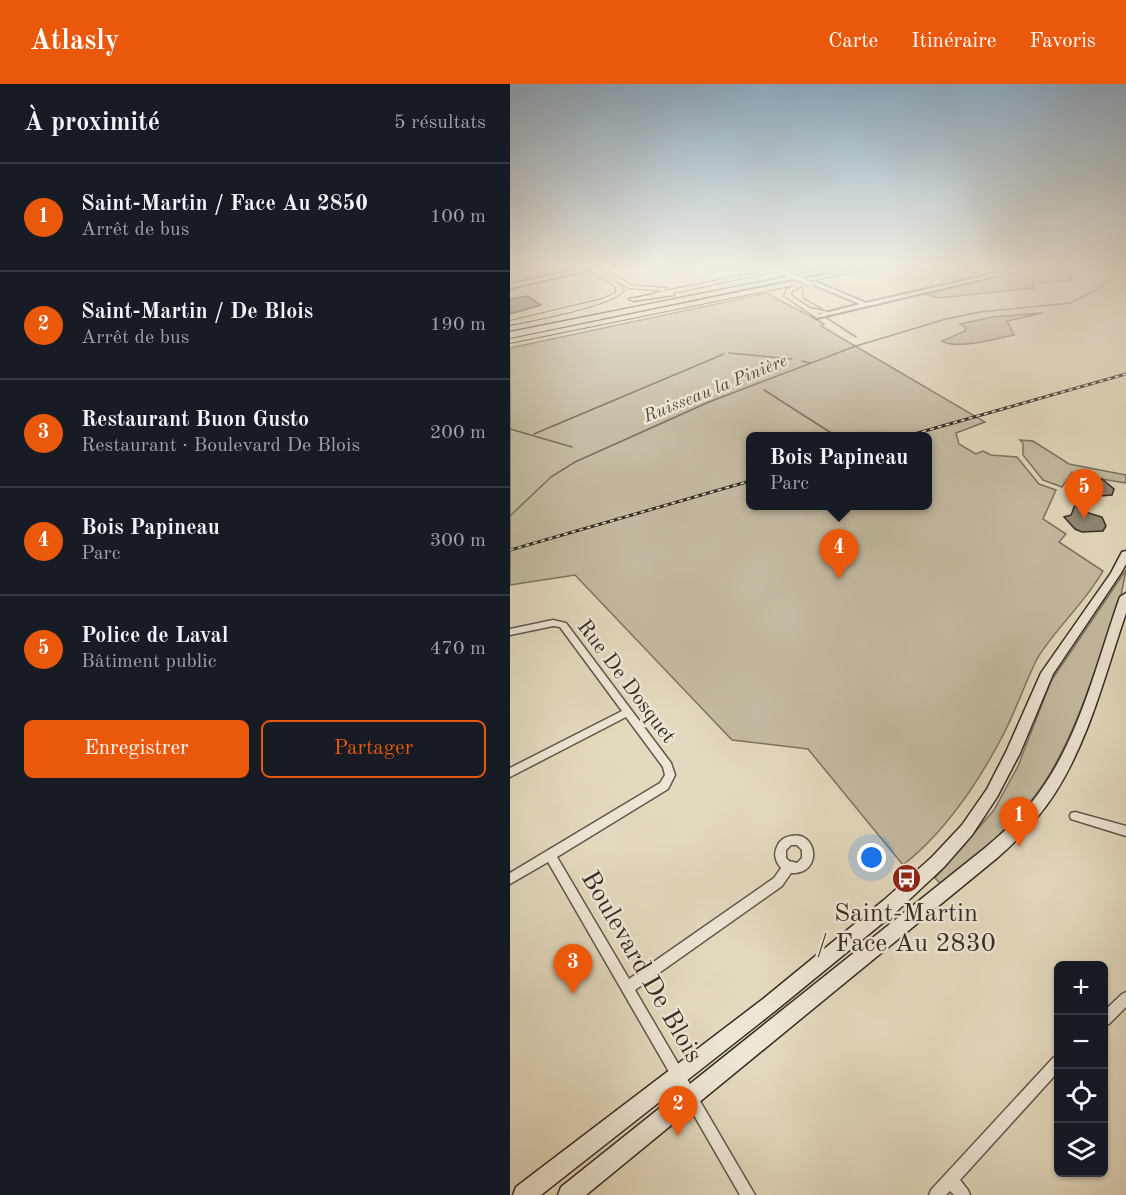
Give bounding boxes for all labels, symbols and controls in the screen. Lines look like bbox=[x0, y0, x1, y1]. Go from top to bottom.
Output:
text: Atlasly bbox=[30, 28, 120, 56]
text: Carte bbox=[828, 31, 878, 52]
text: Itinéraire bbox=[911, 31, 997, 52]
text: Favoris bbox=[1030, 31, 1096, 52]
text: À proximité bbox=[24, 110, 160, 136]
text: 5 résultats bbox=[394, 113, 486, 133]
text: Saint-Martin / Face Au 2850 bbox=[81, 193, 368, 215]
text: 1 bbox=[38, 207, 49, 227]
text: 100 m bbox=[430, 207, 486, 227]
text: Arrêt de bus bbox=[81, 220, 189, 240]
text: Saint-Martin / De Blois bbox=[81, 301, 313, 323]
text: 2 bbox=[38, 315, 49, 335]
text: 190 m bbox=[430, 315, 486, 335]
text: Arrêt de bus bbox=[81, 328, 189, 348]
water label: Ruisseau la Pinière bbox=[640, 352, 790, 426]
text: Restaurant Buon Gusto bbox=[81, 409, 309, 431]
text: 3 bbox=[38, 423, 49, 443]
text: 200 m bbox=[430, 423, 486, 443]
popup bbox=[746, 432, 932, 510]
text: Restaurant · Boulevard De Blois bbox=[81, 436, 360, 456]
text: Bois Papineau bbox=[770, 447, 908, 469]
pin: 5 bbox=[1064, 470, 1104, 519]
text: Parc bbox=[770, 474, 809, 494]
text: Bois Papineau bbox=[81, 517, 220, 539]
pin: 4 bbox=[820, 530, 858, 579]
text: 4 bbox=[38, 531, 49, 551]
text: 300 m bbox=[430, 531, 486, 551]
text: Parc bbox=[81, 544, 121, 564]
street label: Rue De Dosquet bbox=[573, 616, 679, 747]
text: Police de Laval bbox=[81, 625, 228, 647]
text: 5 bbox=[38, 639, 49, 659]
text: 470 m bbox=[430, 639, 486, 659]
text: Bâtiment public bbox=[81, 652, 216, 672]
button: Enregistrer bbox=[24, 720, 249, 778]
button: Partager bbox=[261, 720, 486, 778]
pin: 1 bbox=[1000, 798, 1038, 847]
your location bbox=[857, 843, 886, 872]
bus stop icon: Saint-Martin / Face Au 2830 bbox=[890, 862, 922, 894]
street label: Boulevard De Blois bbox=[576, 867, 707, 1067]
place label: Saint-Martin / Face Au 2830 bbox=[816, 901, 996, 957]
pin: 3 bbox=[554, 944, 592, 994]
map controls bbox=[1054, 961, 1108, 1177]
button: + bbox=[1054, 961, 1108, 1015]
button: − bbox=[1054, 1015, 1108, 1069]
button: locate bbox=[1054, 1069, 1108, 1123]
pin: 2 bbox=[658, 1086, 698, 1136]
button: layers bbox=[1054, 1123, 1108, 1177]

